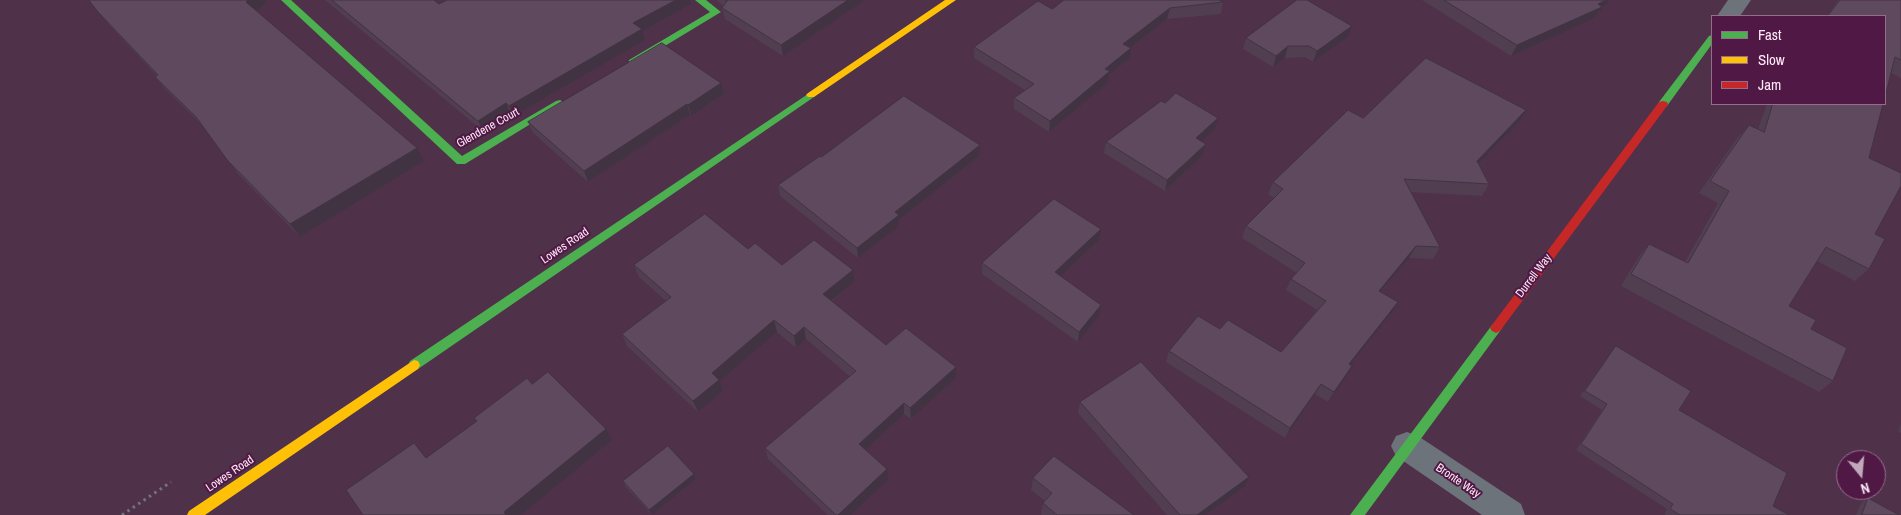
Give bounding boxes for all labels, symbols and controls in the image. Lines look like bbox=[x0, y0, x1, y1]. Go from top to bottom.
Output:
legend bbox=[1711, 15, 1886, 105]
text: Fast bbox=[1758, 24, 1781, 45]
text: Slow bbox=[1758, 49, 1785, 70]
text: Jam bbox=[1758, 74, 1781, 95]
street label: Glendene Court bbox=[454, 105, 522, 151]
street label: Lowes Road bbox=[538, 225, 592, 267]
street label: Durrell Way bbox=[1513, 251, 1555, 301]
north arrow bbox=[1836, 450, 1886, 500]
street label: Lowes Road bbox=[203, 453, 257, 495]
street label: Bronte Way bbox=[1433, 461, 1483, 501]
text: N bbox=[1859, 479, 1872, 498]

